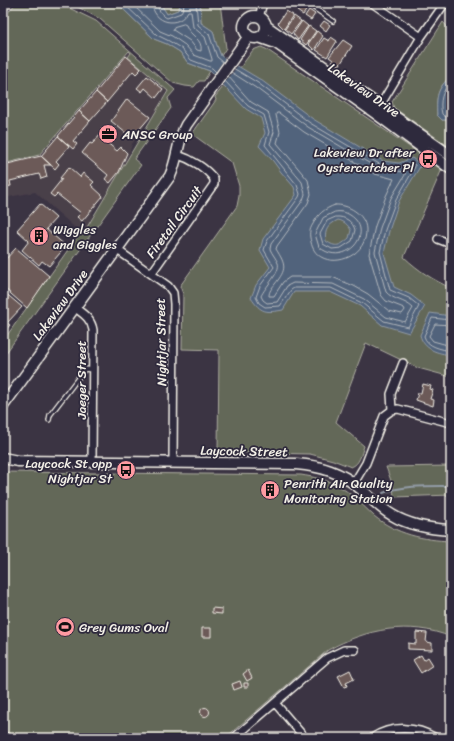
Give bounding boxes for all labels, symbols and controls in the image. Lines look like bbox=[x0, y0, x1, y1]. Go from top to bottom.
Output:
street label: Lakeview Drive bbox=[323, 57, 405, 123]
office icon: ANSC Group bbox=[97, 123, 119, 145]
place label: ANSC Group bbox=[121, 123, 193, 146]
place label: Lakeview Dr after Oystercatcher Pl bbox=[314, 141, 415, 179]
bus stop icon: Lakeview Dr after Oystercatcher Pl bbox=[417, 148, 439, 170]
street label: Firetail Circuit bbox=[140, 180, 209, 263]
place label: Wiggles and Giggles bbox=[53, 218, 118, 256]
building icon: Wiggles and Giggles bbox=[28, 225, 50, 247]
street label: Lakeview Drive bbox=[26, 264, 94, 346]
street label: Nightjar Street bbox=[149, 297, 173, 386]
street label: Jaeger Street bbox=[70, 340, 93, 420]
street label: Laycock Street bbox=[200, 439, 288, 463]
place label: Laycock St opp Nightjar St bbox=[25, 452, 113, 490]
bus stop icon: Laycock St opp Nightjar St bbox=[115, 459, 137, 481]
place label: Penrith Air Quality Monitoring Station bbox=[284, 472, 393, 510]
building icon: Penrith Air Quality Monitoring Station bbox=[259, 479, 281, 501]
sports icon: Grey Gums Oval bbox=[54, 616, 76, 638]
place label: Grey Gums Oval bbox=[79, 616, 169, 639]

